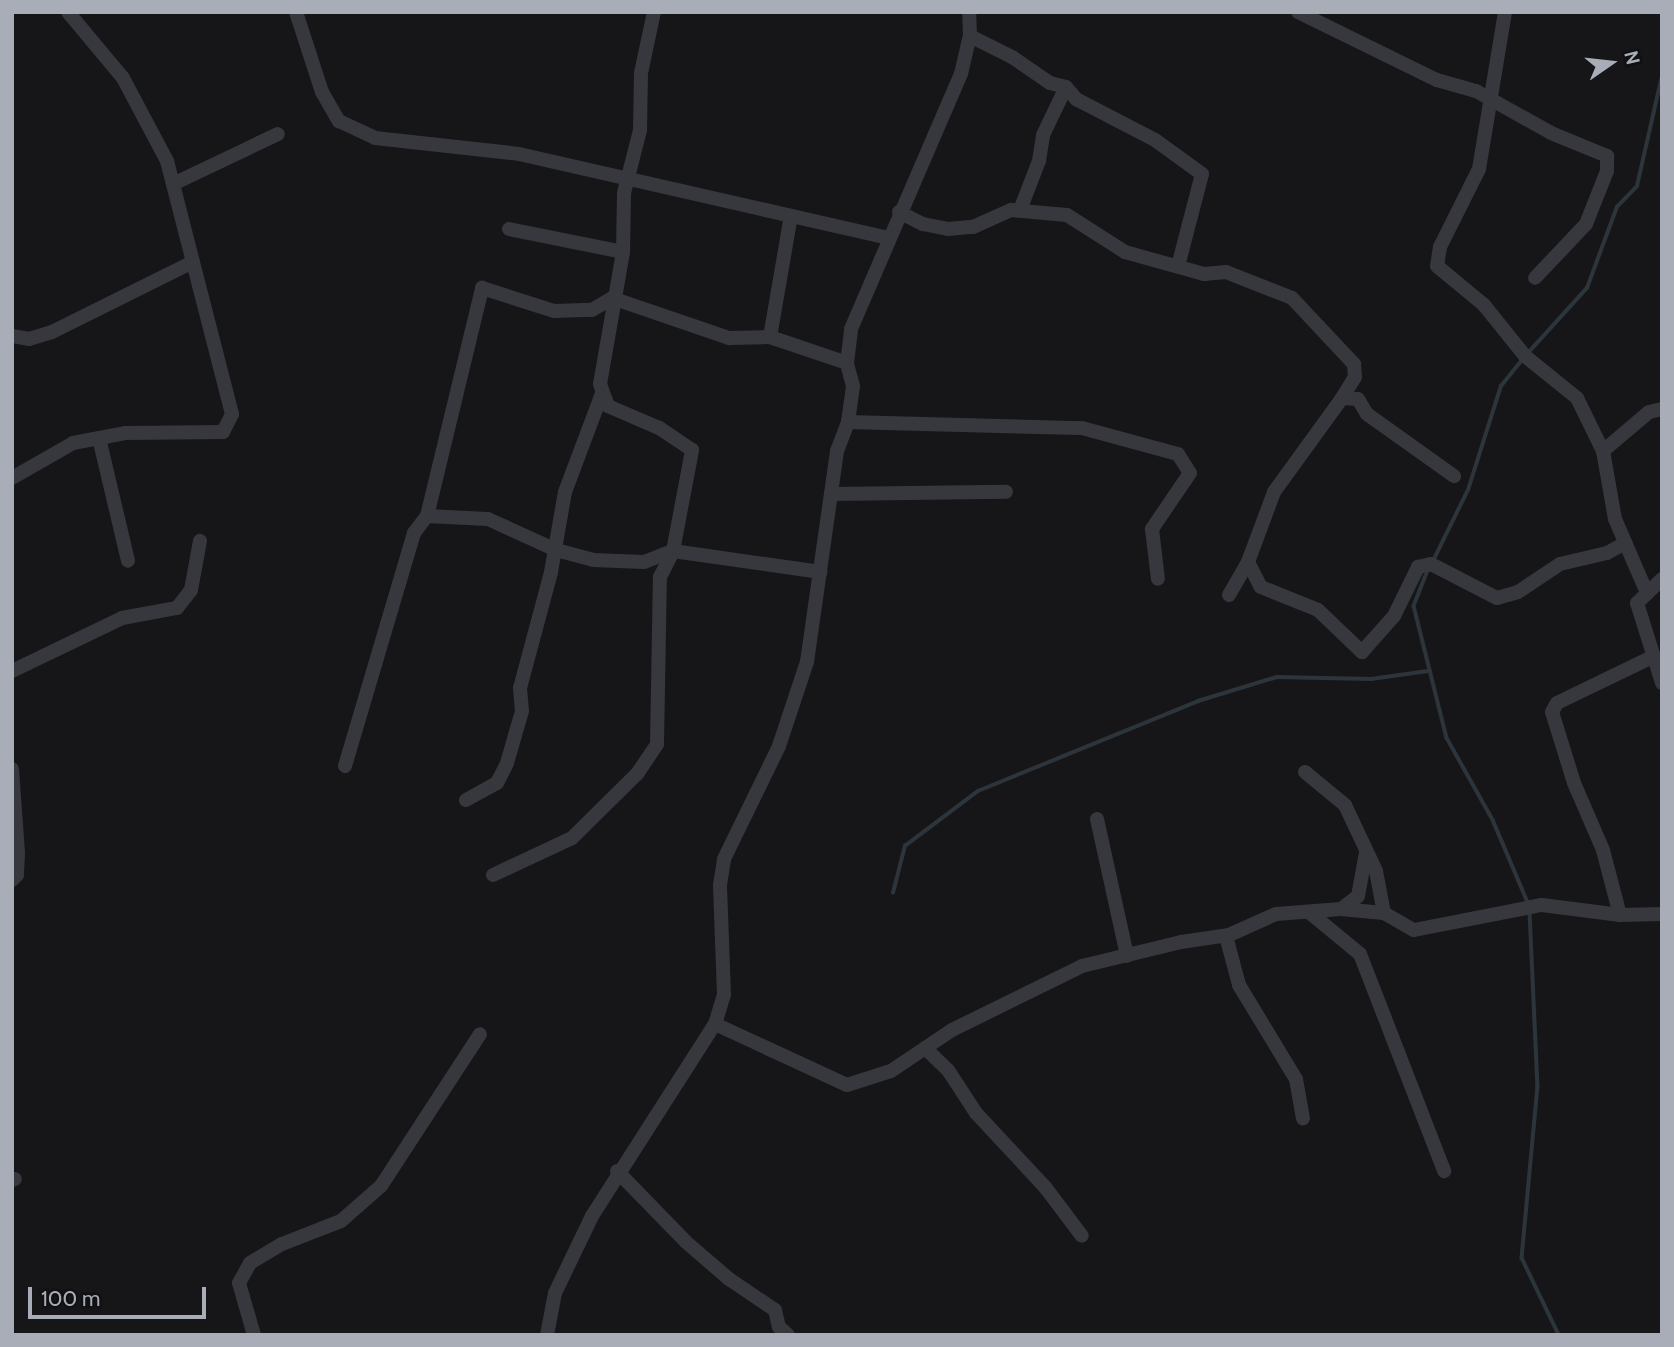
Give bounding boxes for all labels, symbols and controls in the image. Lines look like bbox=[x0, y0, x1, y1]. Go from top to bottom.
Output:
north arrow bbox=[1576, 28, 1646, 98]
text: N bbox=[1619, 48, 1645, 67]
scale bar bbox=[32, 1274, 210, 1318]
text: 100 m bbox=[41, 1286, 100, 1311]

